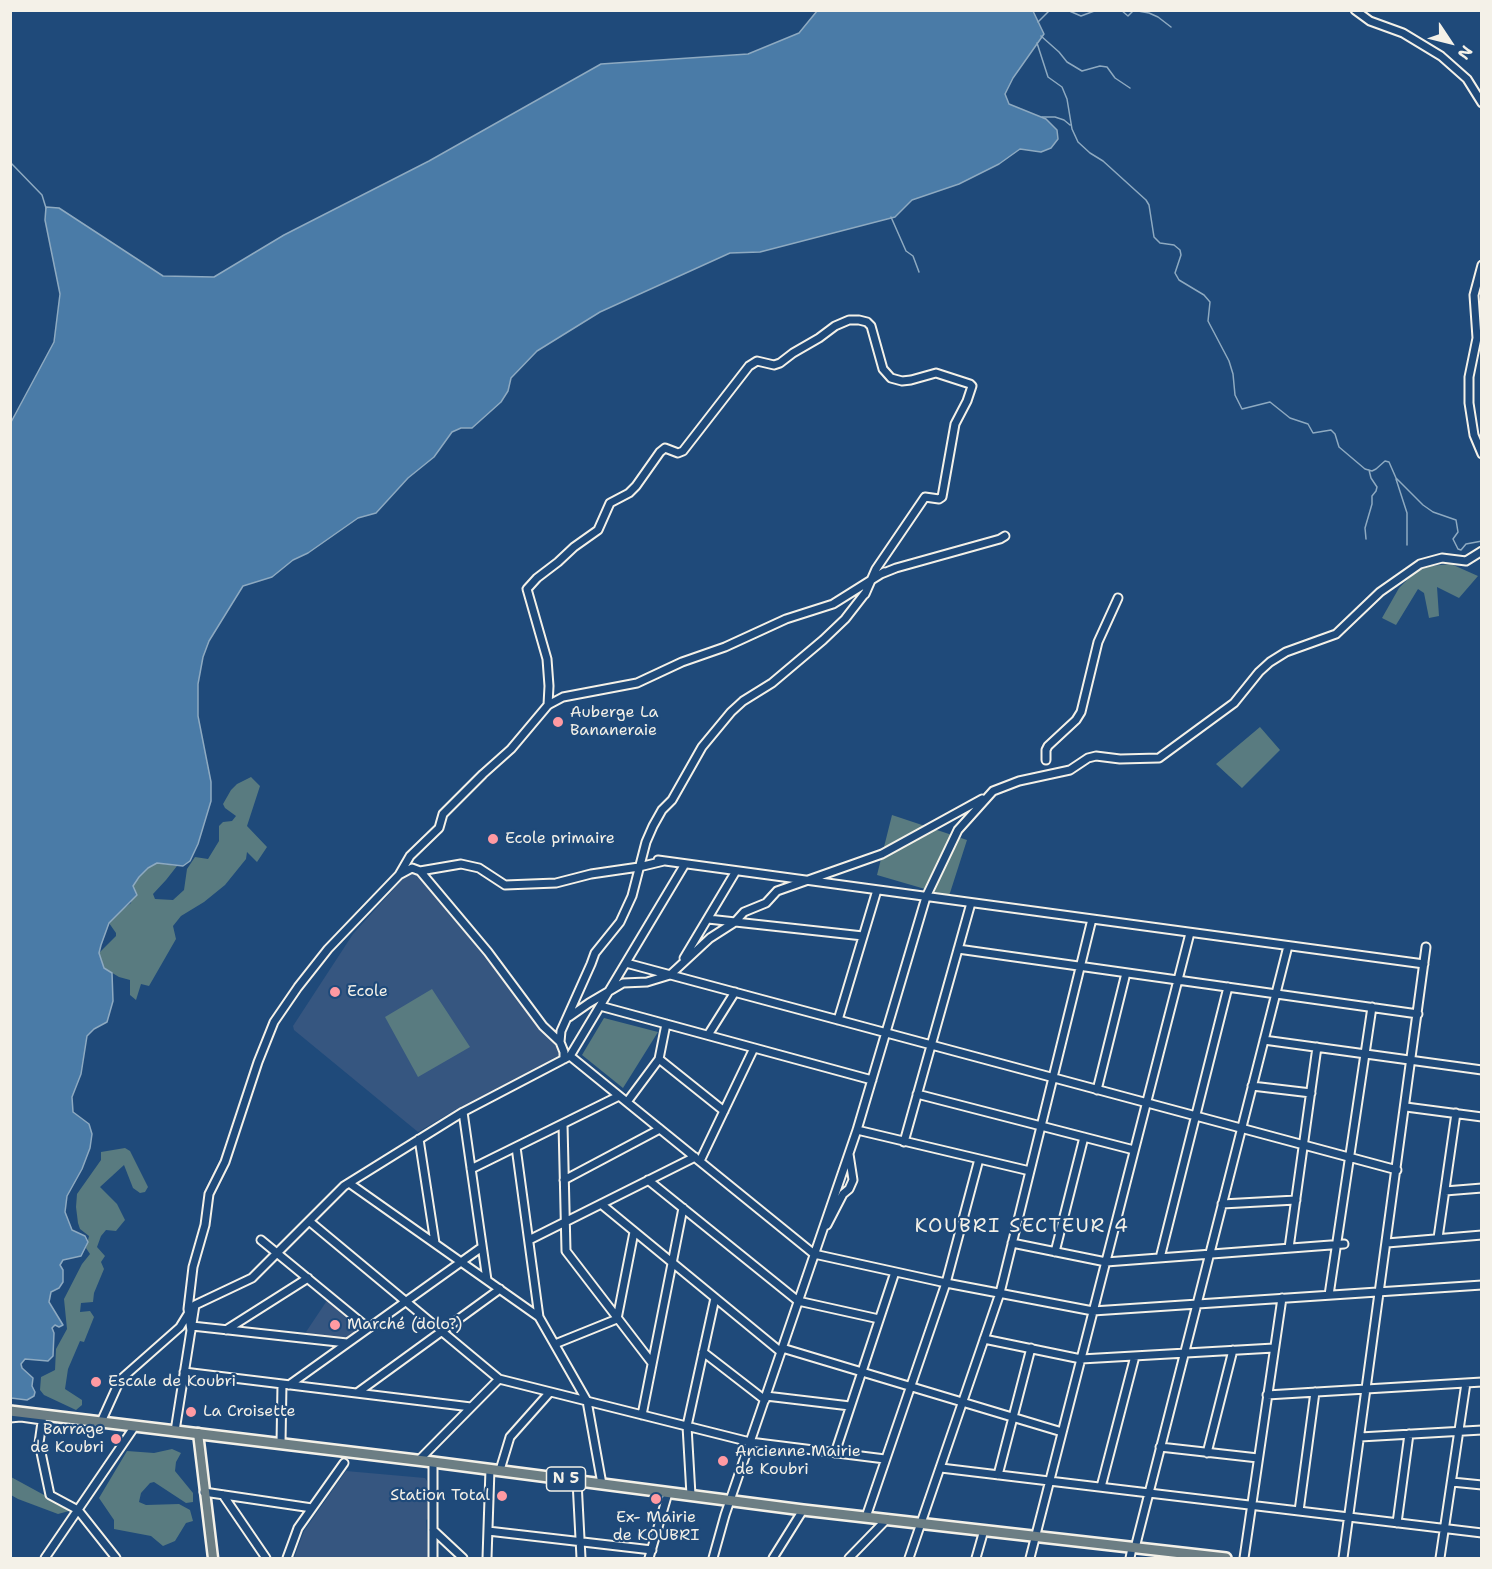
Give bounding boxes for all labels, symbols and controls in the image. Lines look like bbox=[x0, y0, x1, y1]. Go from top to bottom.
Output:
north arrow bbox=[1420, 12, 1480, 72]
text: N bbox=[1453, 41, 1477, 64]
place label: Auberge La Bananeraie bbox=[570, 703, 658, 741]
marker: Auberge La Bananeraie bbox=[551, 715, 565, 729]
place label: Ecole primaire bbox=[505, 829, 615, 849]
marker: Ecole primaire bbox=[486, 832, 500, 846]
place label: Ecole bbox=[347, 982, 388, 1002]
marker: Ecole bbox=[328, 985, 342, 999]
district label: KOUBRI SECTEUR 4 bbox=[914, 1215, 1130, 1239]
place label: Marché (dolo?) bbox=[347, 1315, 462, 1335]
marker: Marché (dolo?) bbox=[328, 1318, 342, 1332]
place label: Escale de Koubri bbox=[108, 1372, 236, 1392]
marker: Escale de Koubri bbox=[89, 1375, 103, 1389]
place label: La Croisette bbox=[203, 1402, 295, 1422]
marker: La Croisette bbox=[184, 1405, 198, 1419]
place label: Barrage de Koubri bbox=[30, 1420, 104, 1458]
marker: Barrage de Koubri bbox=[109, 1432, 123, 1446]
place label: Ancienne Mairie de Koubri bbox=[735, 1442, 861, 1480]
marker: Ancienne Mairie de Koubri bbox=[716, 1454, 730, 1468]
road number: N 5 bbox=[546, 1467, 586, 1491]
place label: Station Total bbox=[390, 1486, 490, 1506]
marker: Station Total bbox=[495, 1489, 509, 1503]
marker: Ex- Mairie de KOUBRI bbox=[649, 1492, 663, 1506]
place label: Ex- Mairie de KOUBRI bbox=[613, 1508, 699, 1546]

